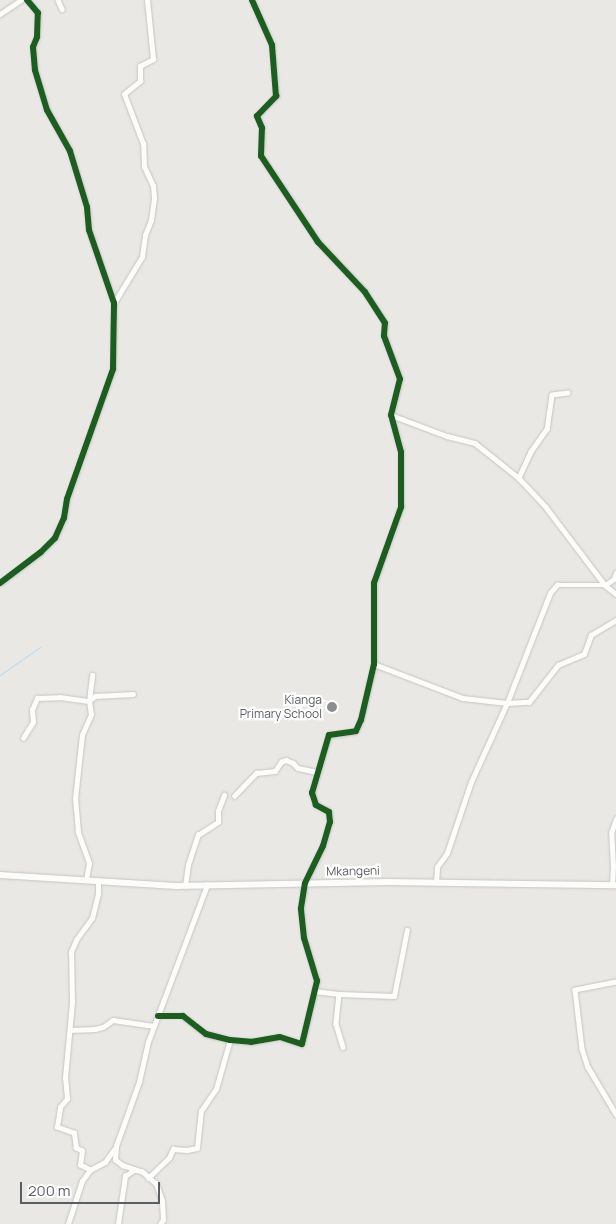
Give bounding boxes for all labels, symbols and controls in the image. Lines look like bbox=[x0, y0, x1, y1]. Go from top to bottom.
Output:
place label: Kianga Primary School bbox=[240, 693, 322, 721]
marker: Kianga Primary School bbox=[326, 701, 338, 713]
street label: Mkangeni bbox=[326, 863, 380, 879]
scale bar bbox=[22, 1172, 162, 1204]
text: 200 m bbox=[28, 1180, 71, 1201]

